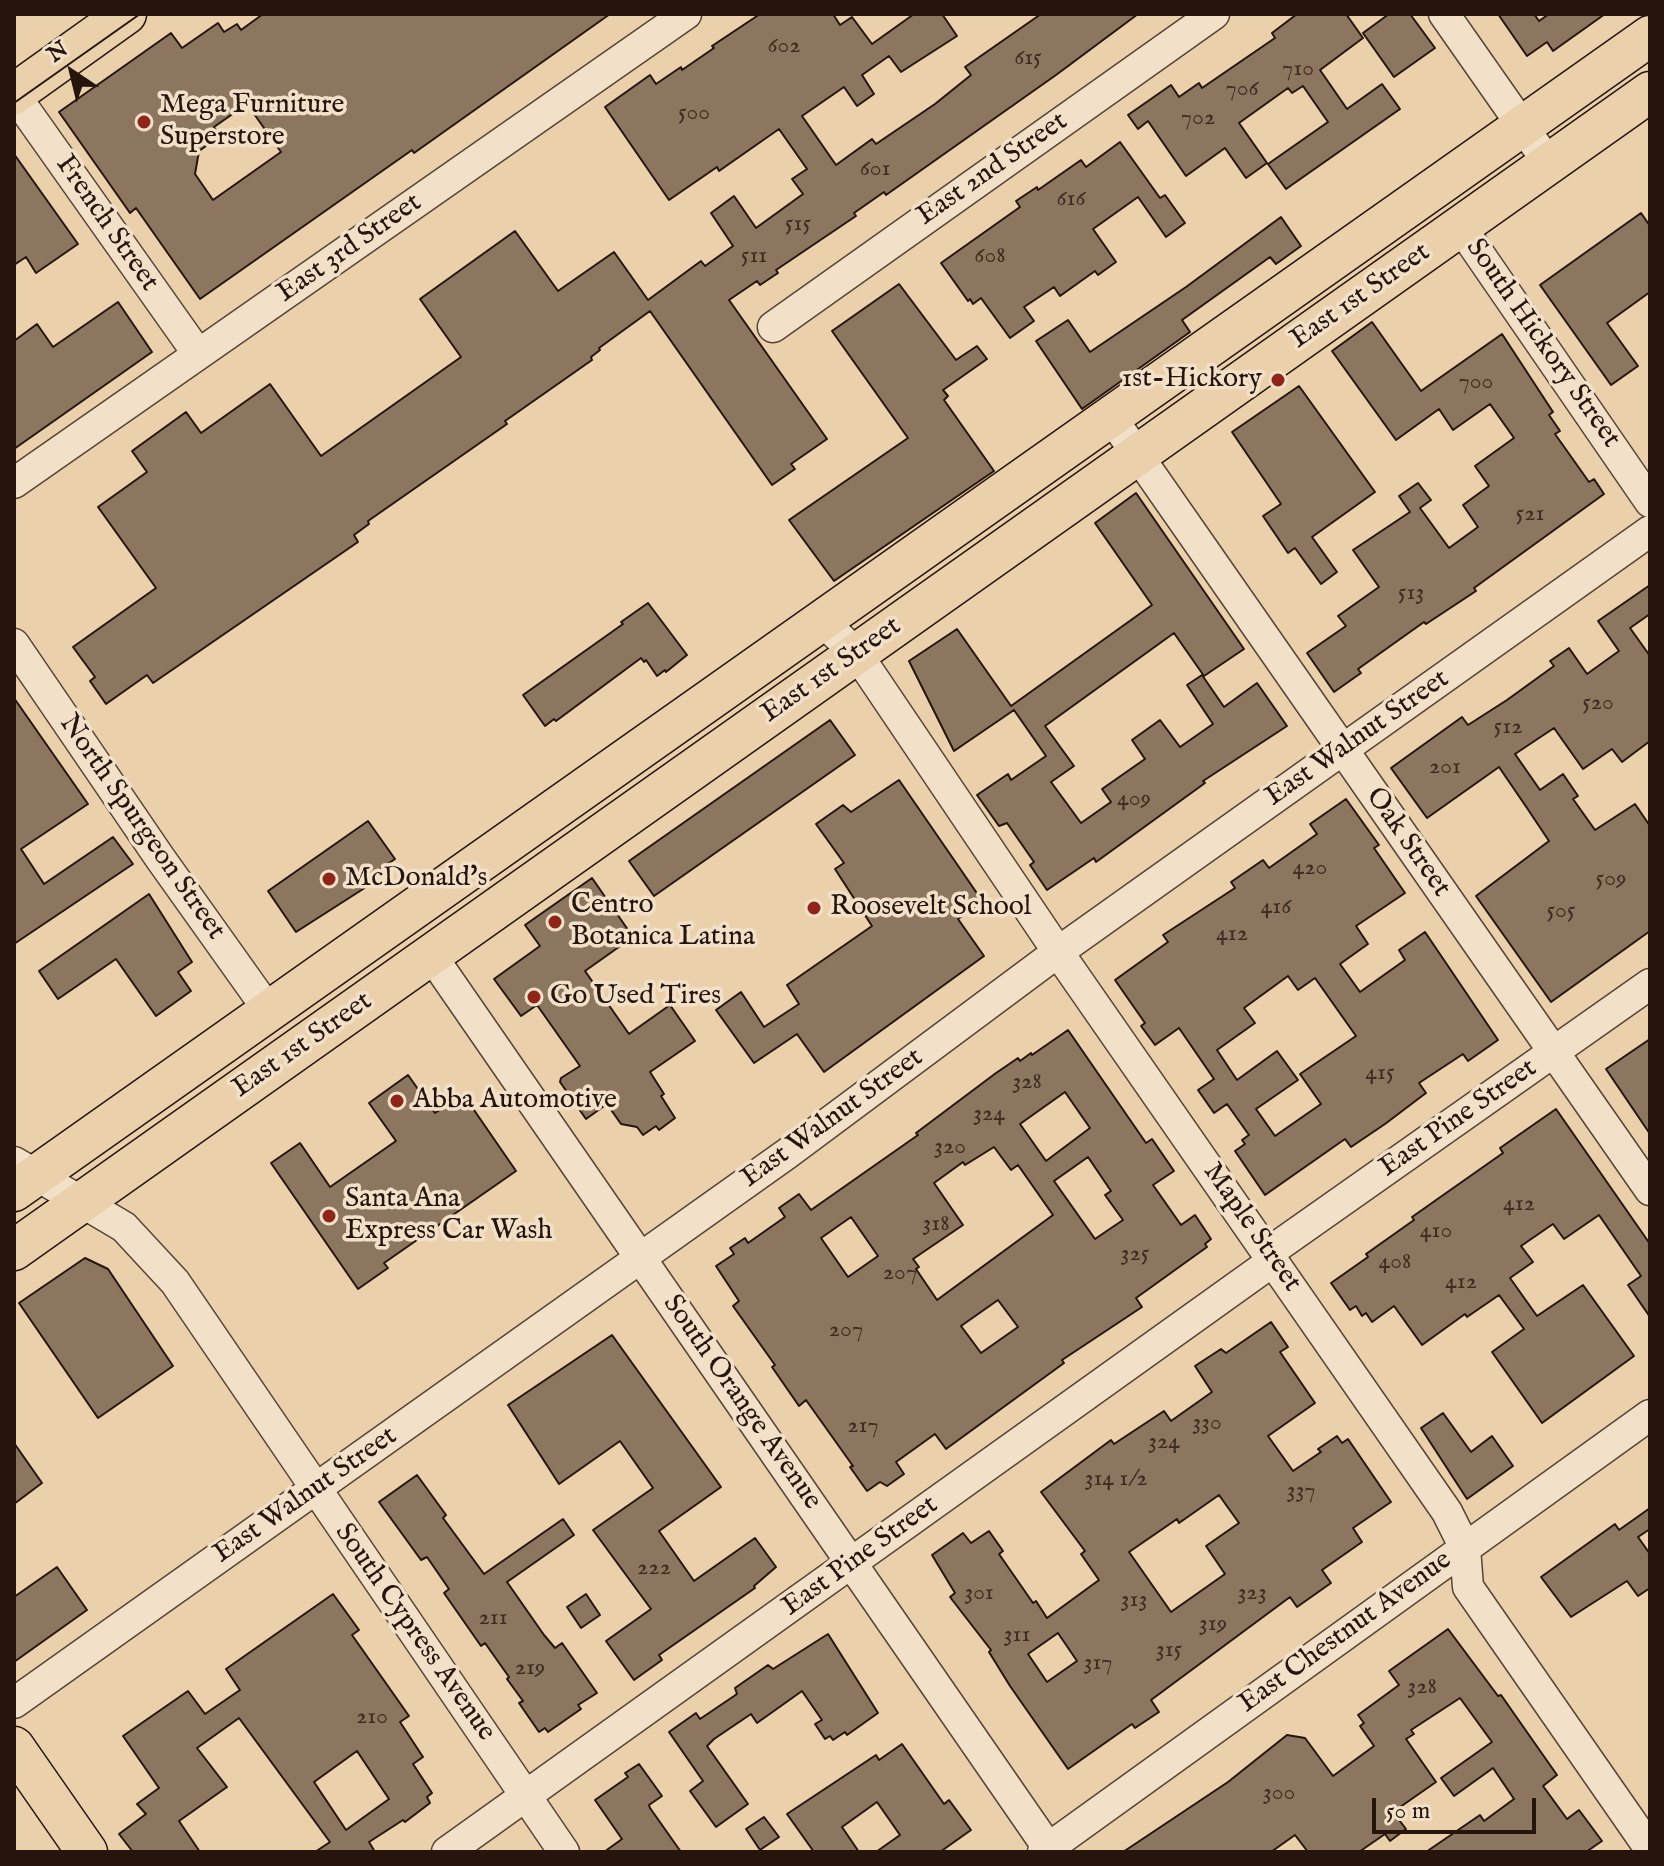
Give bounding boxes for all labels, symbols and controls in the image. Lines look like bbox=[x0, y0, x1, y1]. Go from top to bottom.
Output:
north arrow bbox=[32, 32, 112, 112]
house number: 602 bbox=[767, 33, 801, 61]
text: N bbox=[42, 35, 74, 69]
house number: 615 bbox=[1014, 45, 1042, 73]
house number: 710 bbox=[1282, 56, 1314, 84]
house number: 706 bbox=[1225, 76, 1259, 104]
place label: Mega Furniture Superstore bbox=[160, 89, 344, 155]
house number: 500 bbox=[678, 100, 710, 128]
house number: 702 bbox=[1181, 105, 1215, 133]
street label: East 2nd Street bbox=[911, 106, 1075, 234]
marker: Mega Furniture Superstore bbox=[135, 113, 153, 131]
street label: French Street bbox=[47, 150, 165, 298]
house number: 601 bbox=[860, 156, 890, 184]
house number: 616 bbox=[1056, 186, 1086, 214]
street label: East 3rd Street bbox=[271, 187, 429, 311]
house number: 515 bbox=[785, 211, 811, 239]
street label: South Hickory Street bbox=[1457, 233, 1627, 455]
street label: East 1st Street bbox=[1285, 237, 1437, 357]
house number: 511 bbox=[741, 243, 767, 271]
house number: 608 bbox=[974, 243, 1006, 271]
place label: 1st-Hickory bbox=[1122, 363, 1262, 397]
house number: 700 bbox=[1459, 369, 1493, 397]
marker: 1st-Hickory bbox=[1269, 371, 1287, 389]
house number: 521 bbox=[1516, 501, 1544, 529]
house number: 513 bbox=[1398, 580, 1424, 608]
street label: East 1st Street bbox=[756, 611, 908, 731]
street label: East Walnut Street bbox=[1260, 663, 1456, 815]
house number: 520 bbox=[1582, 690, 1614, 718]
street label: North Spurgeon Street bbox=[51, 709, 231, 947]
house number: 512 bbox=[1494, 714, 1522, 742]
house number: 201 bbox=[1429, 754, 1461, 782]
street label: Oak Street bbox=[1357, 782, 1457, 904]
house number: 409 bbox=[1117, 786, 1151, 814]
house number: 420 bbox=[1293, 855, 1327, 883]
place label: McDonald's bbox=[345, 862, 487, 896]
house number: 509 bbox=[1596, 866, 1626, 894]
marker: McDonald's bbox=[320, 870, 338, 888]
place label: Centro Botanica Latina bbox=[571, 889, 755, 955]
place label: Roosevelt School bbox=[830, 891, 1031, 925]
house number: 416 bbox=[1261, 894, 1291, 922]
house number: 505 bbox=[1546, 898, 1576, 926]
marker: Roosevelt School bbox=[805, 899, 823, 917]
marker: Centro Botanica Latina bbox=[546, 913, 564, 931]
house number: 412 bbox=[1216, 921, 1248, 949]
place label: Go Used Tires bbox=[550, 980, 721, 1014]
street label: East 1st Street bbox=[227, 986, 379, 1106]
marker: Go Used Tires bbox=[525, 988, 543, 1006]
street label: East Walnut Street bbox=[736, 1042, 930, 1196]
street label: East Pine Street bbox=[1374, 1052, 1544, 1186]
house number: 415 bbox=[1365, 1060, 1395, 1088]
house number: 328 bbox=[1012, 1069, 1042, 1097]
place label: Abba Automotive bbox=[413, 1084, 617, 1118]
marker: Abba Automotive bbox=[388, 1092, 406, 1110]
house number: 324 bbox=[973, 1101, 1005, 1129]
house number: 320 bbox=[934, 1134, 966, 1162]
street label: Maple Street bbox=[1194, 1157, 1308, 1299]
place label: Santa Ana Express Car Wash bbox=[345, 1183, 552, 1249]
house number: 412 bbox=[1503, 1191, 1535, 1219]
marker: Santa Ana Express Car Wash bbox=[320, 1207, 338, 1225]
house number: 318 bbox=[922, 1211, 950, 1239]
house number: 410 bbox=[1420, 1218, 1452, 1246]
house number: 325 bbox=[1121, 1241, 1149, 1269]
house number: 408 bbox=[1379, 1249, 1411, 1277]
house number: 207 bbox=[883, 1260, 917, 1288]
house number: 412 bbox=[1445, 1269, 1477, 1297]
street label: South Orange Avenue bbox=[654, 1289, 828, 1517]
house number: 207 bbox=[829, 1317, 863, 1345]
house number: 330 bbox=[1192, 1410, 1222, 1438]
house number: 217 bbox=[847, 1413, 879, 1441]
street label: East Walnut Street bbox=[208, 1420, 404, 1572]
house number: 324 bbox=[1148, 1429, 1180, 1457]
house number: 314 1/2 bbox=[1084, 1466, 1148, 1494]
house number: 337 bbox=[1286, 1478, 1316, 1506]
street label: East Pine Street bbox=[777, 1489, 945, 1625]
street label: South Cypress Avenue bbox=[326, 1518, 502, 1748]
street label: East Chestnut Avenue bbox=[1233, 1545, 1459, 1721]
house number: 222 bbox=[637, 1555, 671, 1583]
house number: 301 bbox=[964, 1580, 994, 1608]
house number: 323 bbox=[1237, 1580, 1267, 1608]
house number: 313 bbox=[1121, 1587, 1147, 1615]
house number: 211 bbox=[478, 1605, 508, 1633]
house number: 319 bbox=[1199, 1611, 1227, 1639]
house number: 311 bbox=[1004, 1622, 1030, 1650]
house number: 315 bbox=[1156, 1637, 1182, 1665]
house number: 317 bbox=[1083, 1650, 1113, 1678]
house number: 219 bbox=[515, 1655, 545, 1683]
house number: 328 bbox=[1407, 1674, 1437, 1702]
house number: 210 bbox=[356, 1704, 388, 1732]
house number: 300 bbox=[1263, 1780, 1295, 1808]
scale bar bbox=[1376, 1782, 1540, 1832]
text: 50 m bbox=[1386, 1796, 1430, 1827]

